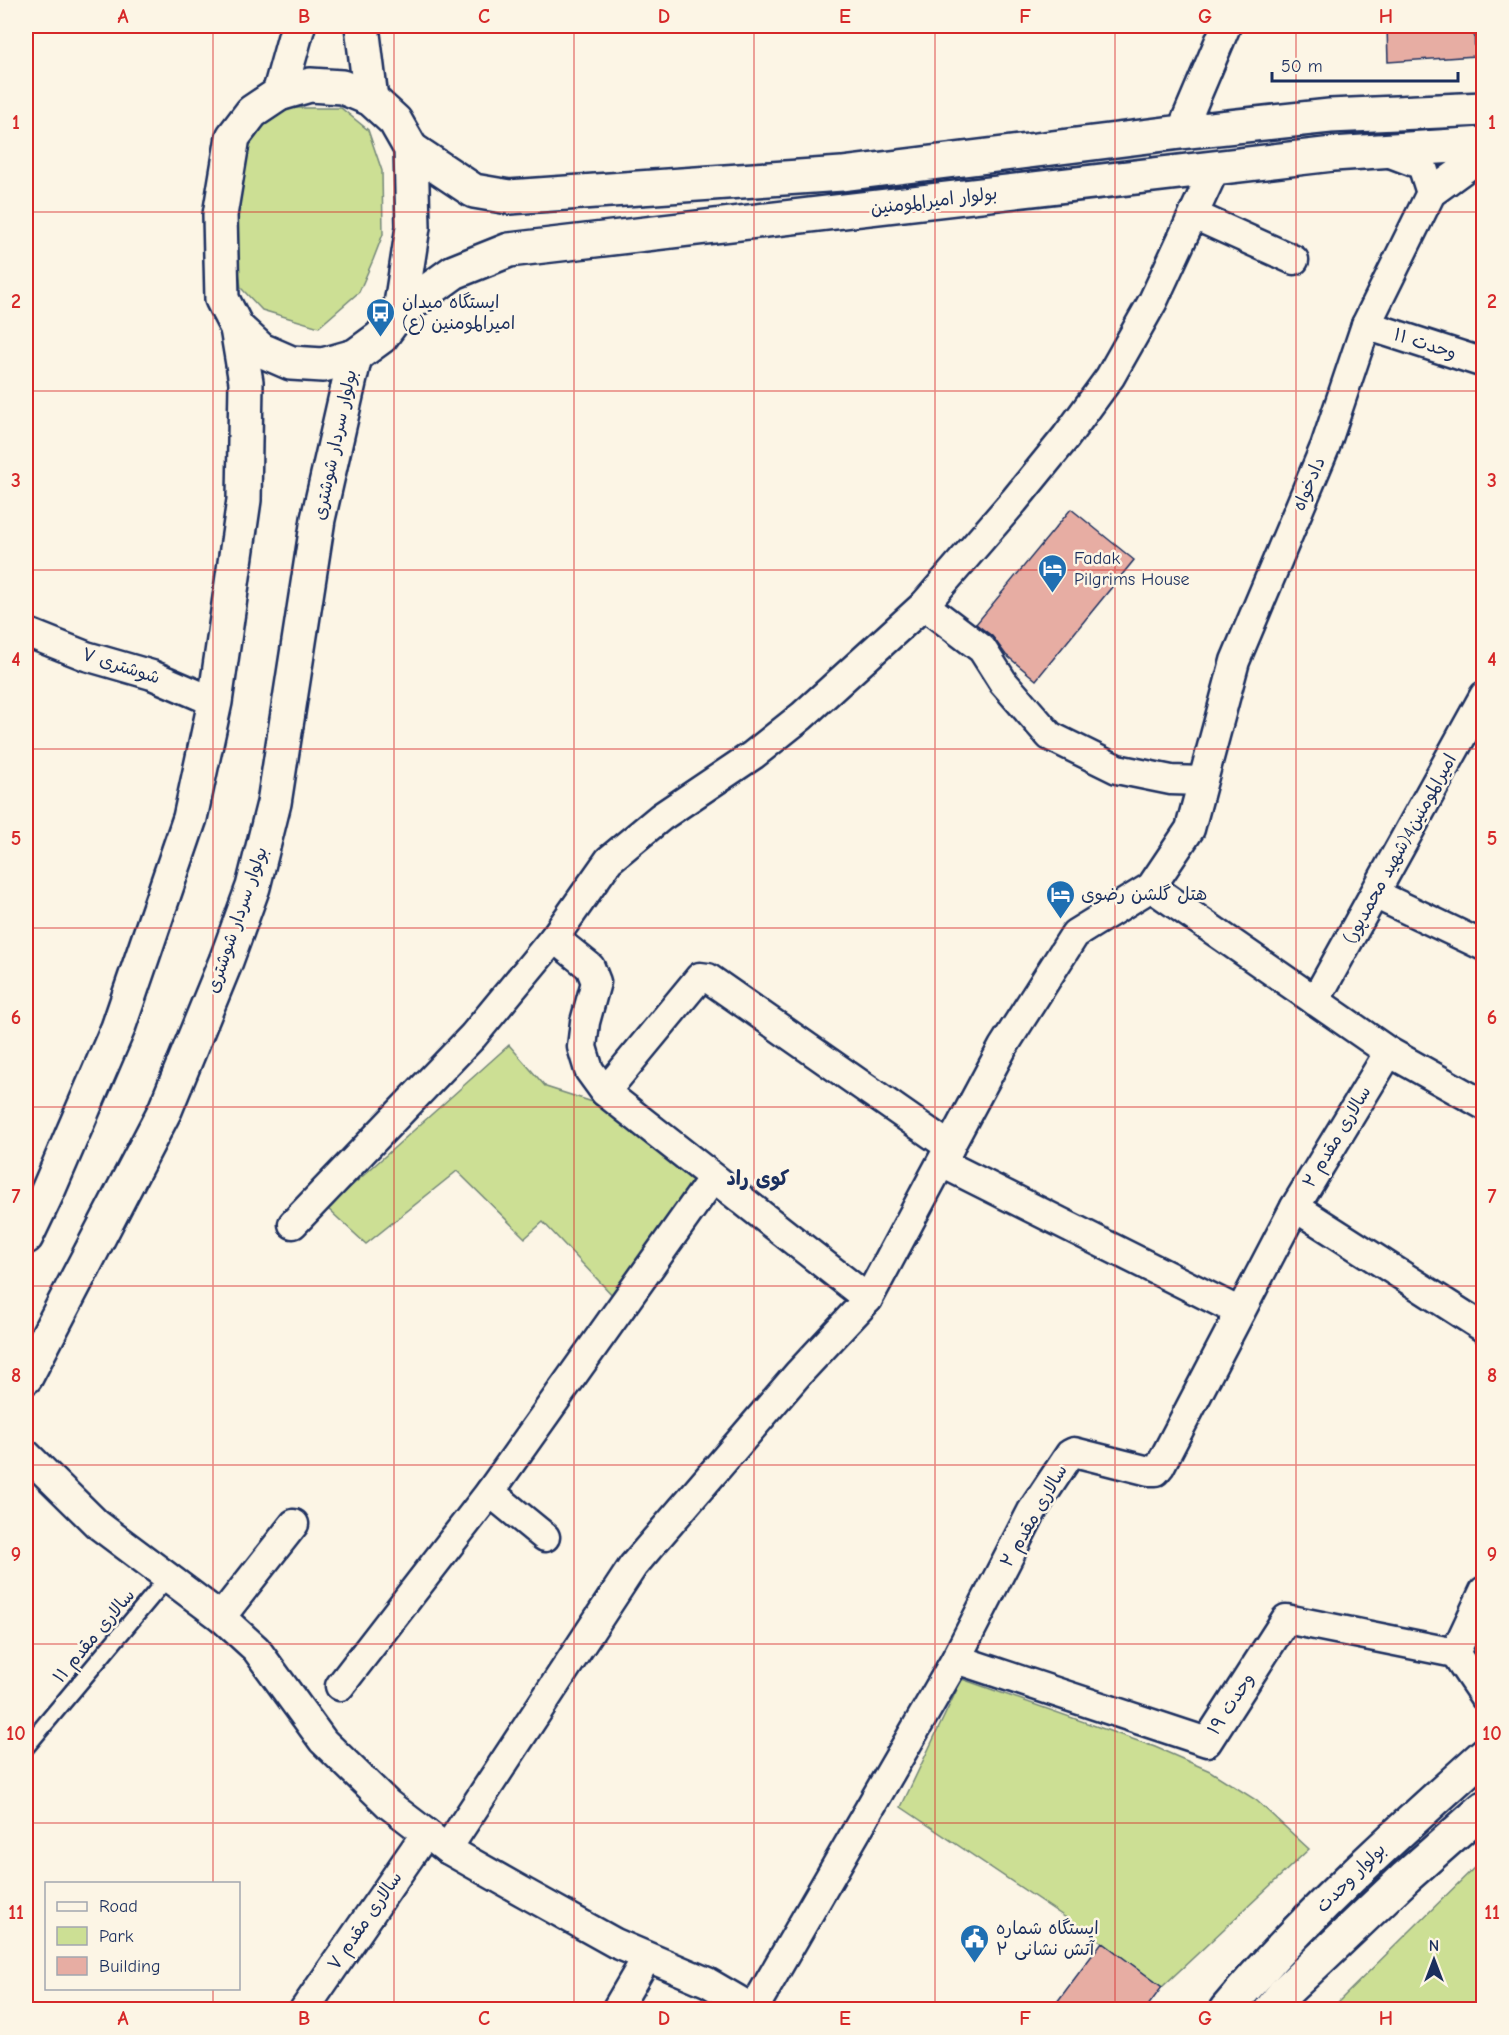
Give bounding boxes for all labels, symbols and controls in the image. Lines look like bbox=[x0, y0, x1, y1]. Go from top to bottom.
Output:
text: A bbox=[117, 5, 129, 28]
text: B bbox=[298, 5, 310, 28]
text: C bbox=[478, 5, 490, 28]
text: D bbox=[658, 5, 670, 28]
text: E bbox=[839, 5, 851, 28]
text: F bbox=[1019, 5, 1031, 28]
text: G bbox=[1198, 5, 1212, 28]
text: H bbox=[1379, 5, 1393, 28]
scale bar bbox=[1272, 45, 1458, 83]
text: 50 m bbox=[1281, 56, 1323, 77]
text: 1 bbox=[12, 111, 20, 134]
text: 1 bbox=[1488, 111, 1496, 134]
street label: بولوار امیرالمومنین bbox=[869, 183, 999, 220]
text: 2 bbox=[11, 290, 21, 313]
text: 2 bbox=[1487, 290, 1497, 313]
place label: ایستگاه میدان امیرالمومنین (ع) bbox=[402, 292, 515, 335]
bus stop icon: ایستگاه میدان امیرالمومنین (ع) bbox=[365, 296, 397, 338]
street label: وحدت ۱۱ bbox=[1391, 324, 1459, 364]
street label: بولوار سردار شوشتری bbox=[309, 368, 362, 522]
street label: دادخواه bbox=[1288, 454, 1331, 514]
text: 3 bbox=[11, 469, 21, 492]
text: 3 bbox=[1487, 469, 1497, 492]
place label: Fadak Pilgrims House bbox=[1074, 548, 1189, 590]
hotel icon: Fadak Pilgrims House bbox=[1037, 552, 1069, 594]
street label: شوشتری ۷ bbox=[79, 644, 163, 688]
text: 4 bbox=[11, 648, 21, 671]
text: 4 bbox=[1487, 648, 1497, 671]
street label: امیرالمومنین4(شهید محمدپور) bbox=[1339, 750, 1462, 948]
text: 5 bbox=[11, 827, 21, 850]
text: 5 bbox=[1487, 827, 1497, 850]
street label: بولوار سردار شوشتری bbox=[202, 844, 273, 996]
hotel icon: هتل گلشن رضوی bbox=[1044, 878, 1076, 920]
place label: هتل گلشن رضوی bbox=[1081, 884, 1207, 905]
text: 6 bbox=[11, 1006, 21, 1029]
text: 6 bbox=[1487, 1006, 1497, 1029]
street label: سالاری مقدم ۲ bbox=[1298, 1082, 1378, 1193]
district label: کوی راد bbox=[727, 1167, 790, 1191]
text: 7 bbox=[12, 1185, 21, 1208]
text: 7 bbox=[1488, 1185, 1497, 1208]
text: 8 bbox=[11, 1364, 21, 1387]
text: 8 bbox=[1487, 1364, 1497, 1387]
street label: سالاری مقدم ۲ bbox=[996, 1461, 1074, 1572]
text: 9 bbox=[11, 1543, 21, 1566]
text: 9 bbox=[1487, 1543, 1497, 1566]
street label: سالاری مقدم ۱۱ bbox=[49, 1585, 142, 1689]
street label: وحدت ۱۹ bbox=[1203, 1669, 1259, 1739]
text: 10 bbox=[6, 1722, 26, 1745]
text: 10 bbox=[1482, 1722, 1502, 1745]
street label: بولوار وحدت bbox=[1312, 1839, 1391, 1918]
street label: سالاری مقدم ۷ bbox=[323, 1868, 409, 1976]
legend bbox=[45, 1882, 240, 1990]
text: Road bbox=[99, 1896, 138, 1917]
text: 11 bbox=[8, 1901, 24, 1924]
text: 11 bbox=[1484, 1901, 1500, 1924]
place label: ایستگاه شماره ۲ آتش نشانی bbox=[996, 1918, 1099, 1960]
public building icon: ایستگاه شماره ۲ آتش نشانی bbox=[959, 1922, 991, 1964]
text: Park bbox=[99, 1926, 134, 1947]
north arrow bbox=[1404, 1930, 1464, 1990]
text: N bbox=[1429, 1937, 1439, 1955]
text: Building bbox=[99, 1956, 161, 1977]
text: A bbox=[117, 2007, 129, 2030]
text: B bbox=[298, 2007, 310, 2030]
text: C bbox=[478, 2007, 490, 2030]
text: D bbox=[658, 2007, 670, 2030]
text: E bbox=[839, 2007, 851, 2030]
text: F bbox=[1019, 2007, 1031, 2030]
text: G bbox=[1198, 2007, 1212, 2030]
text: H bbox=[1379, 2007, 1393, 2030]

